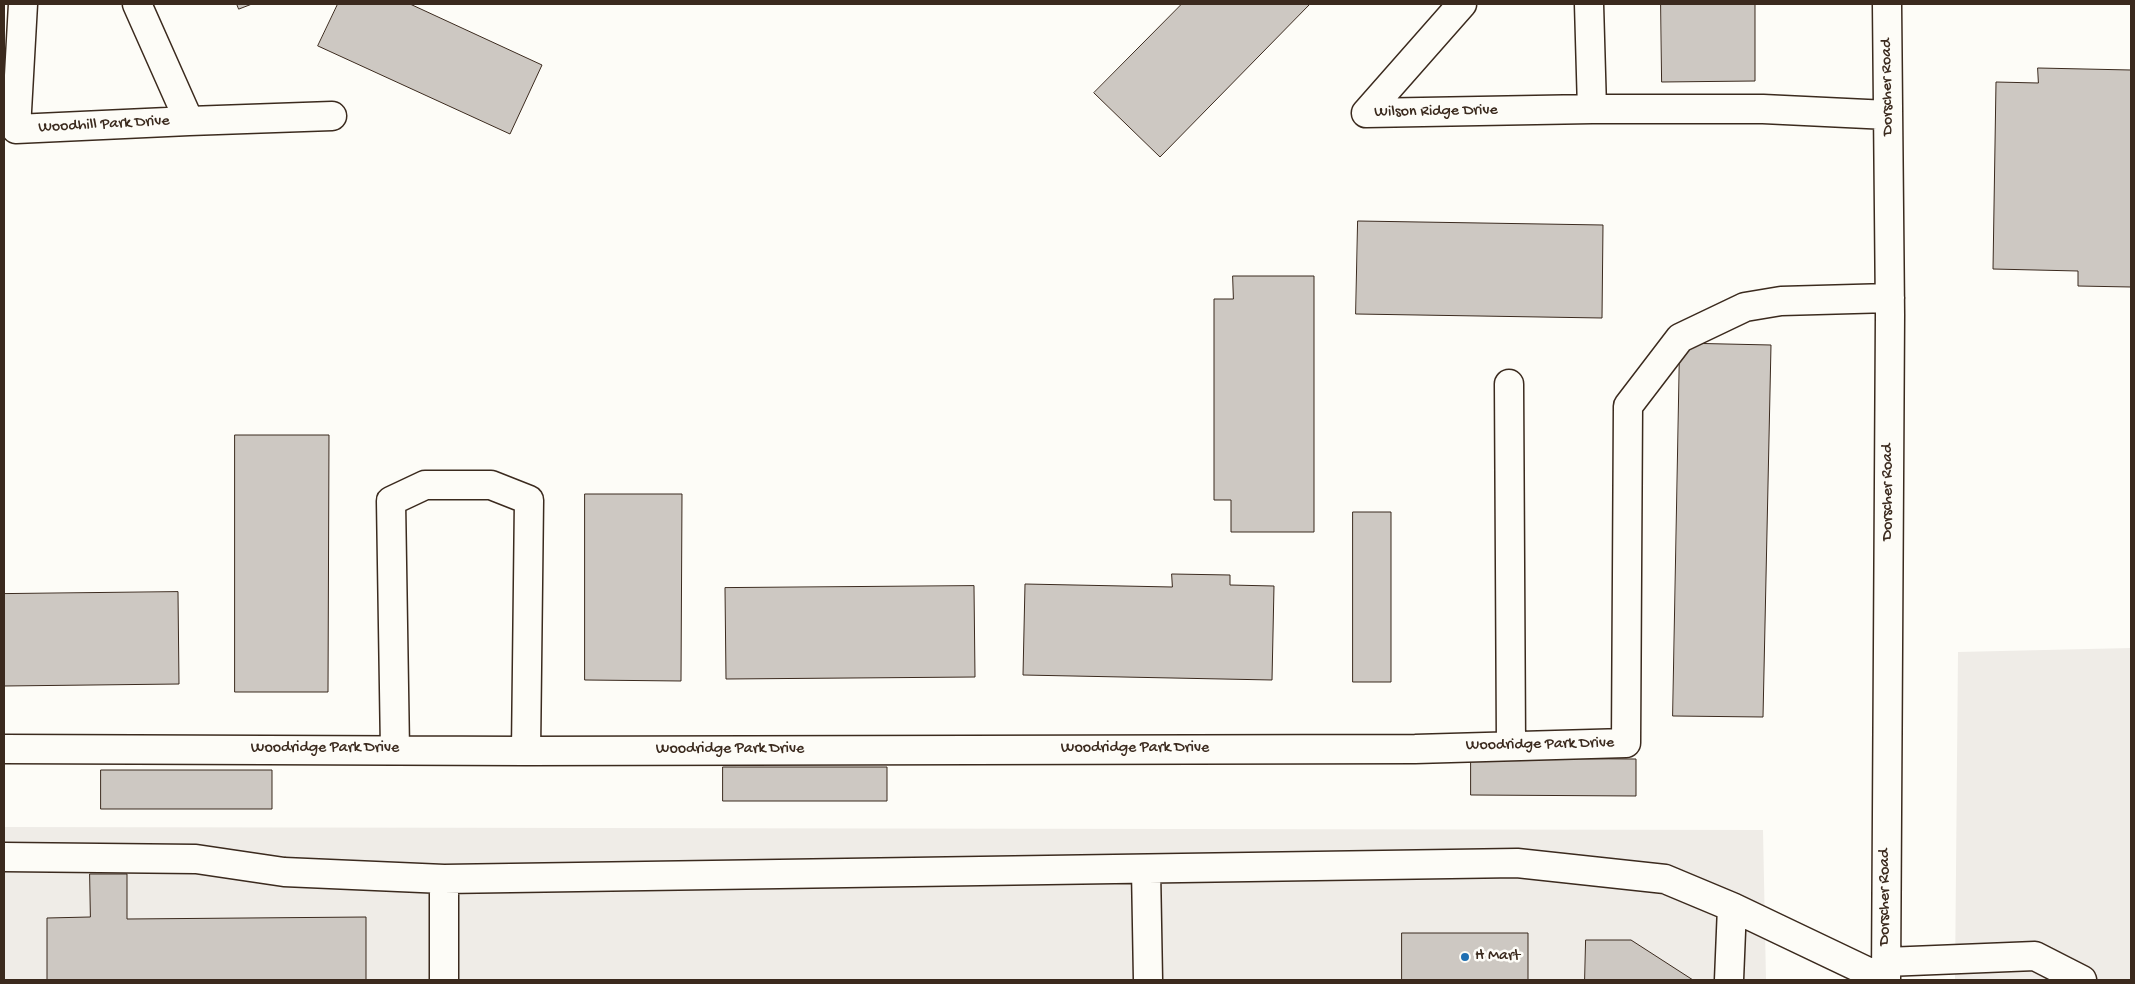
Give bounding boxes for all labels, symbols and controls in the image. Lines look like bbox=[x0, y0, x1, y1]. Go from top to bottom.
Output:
street label: Dorscher Road bbox=[1878, 38, 1898, 136]
street label: Wilson Ridge Drive bbox=[1374, 101, 1498, 123]
street label: Woodhill Park Drive bbox=[38, 112, 170, 138]
street label: Dorscher Road bbox=[1879, 444, 1899, 540]
street label: Woodridge Park Drive bbox=[1466, 734, 1614, 756]
street label: Woodridge Park Drive bbox=[251, 739, 399, 759]
street label: Woodridge Park Drive bbox=[1061, 739, 1209, 759]
street label: Woodridge Park Drive bbox=[656, 740, 804, 760]
street label: Dorscher Road bbox=[1876, 849, 1896, 945]
place label: H Mart bbox=[1475, 947, 1520, 967]
marker: H Mart bbox=[1459, 951, 1471, 963]

